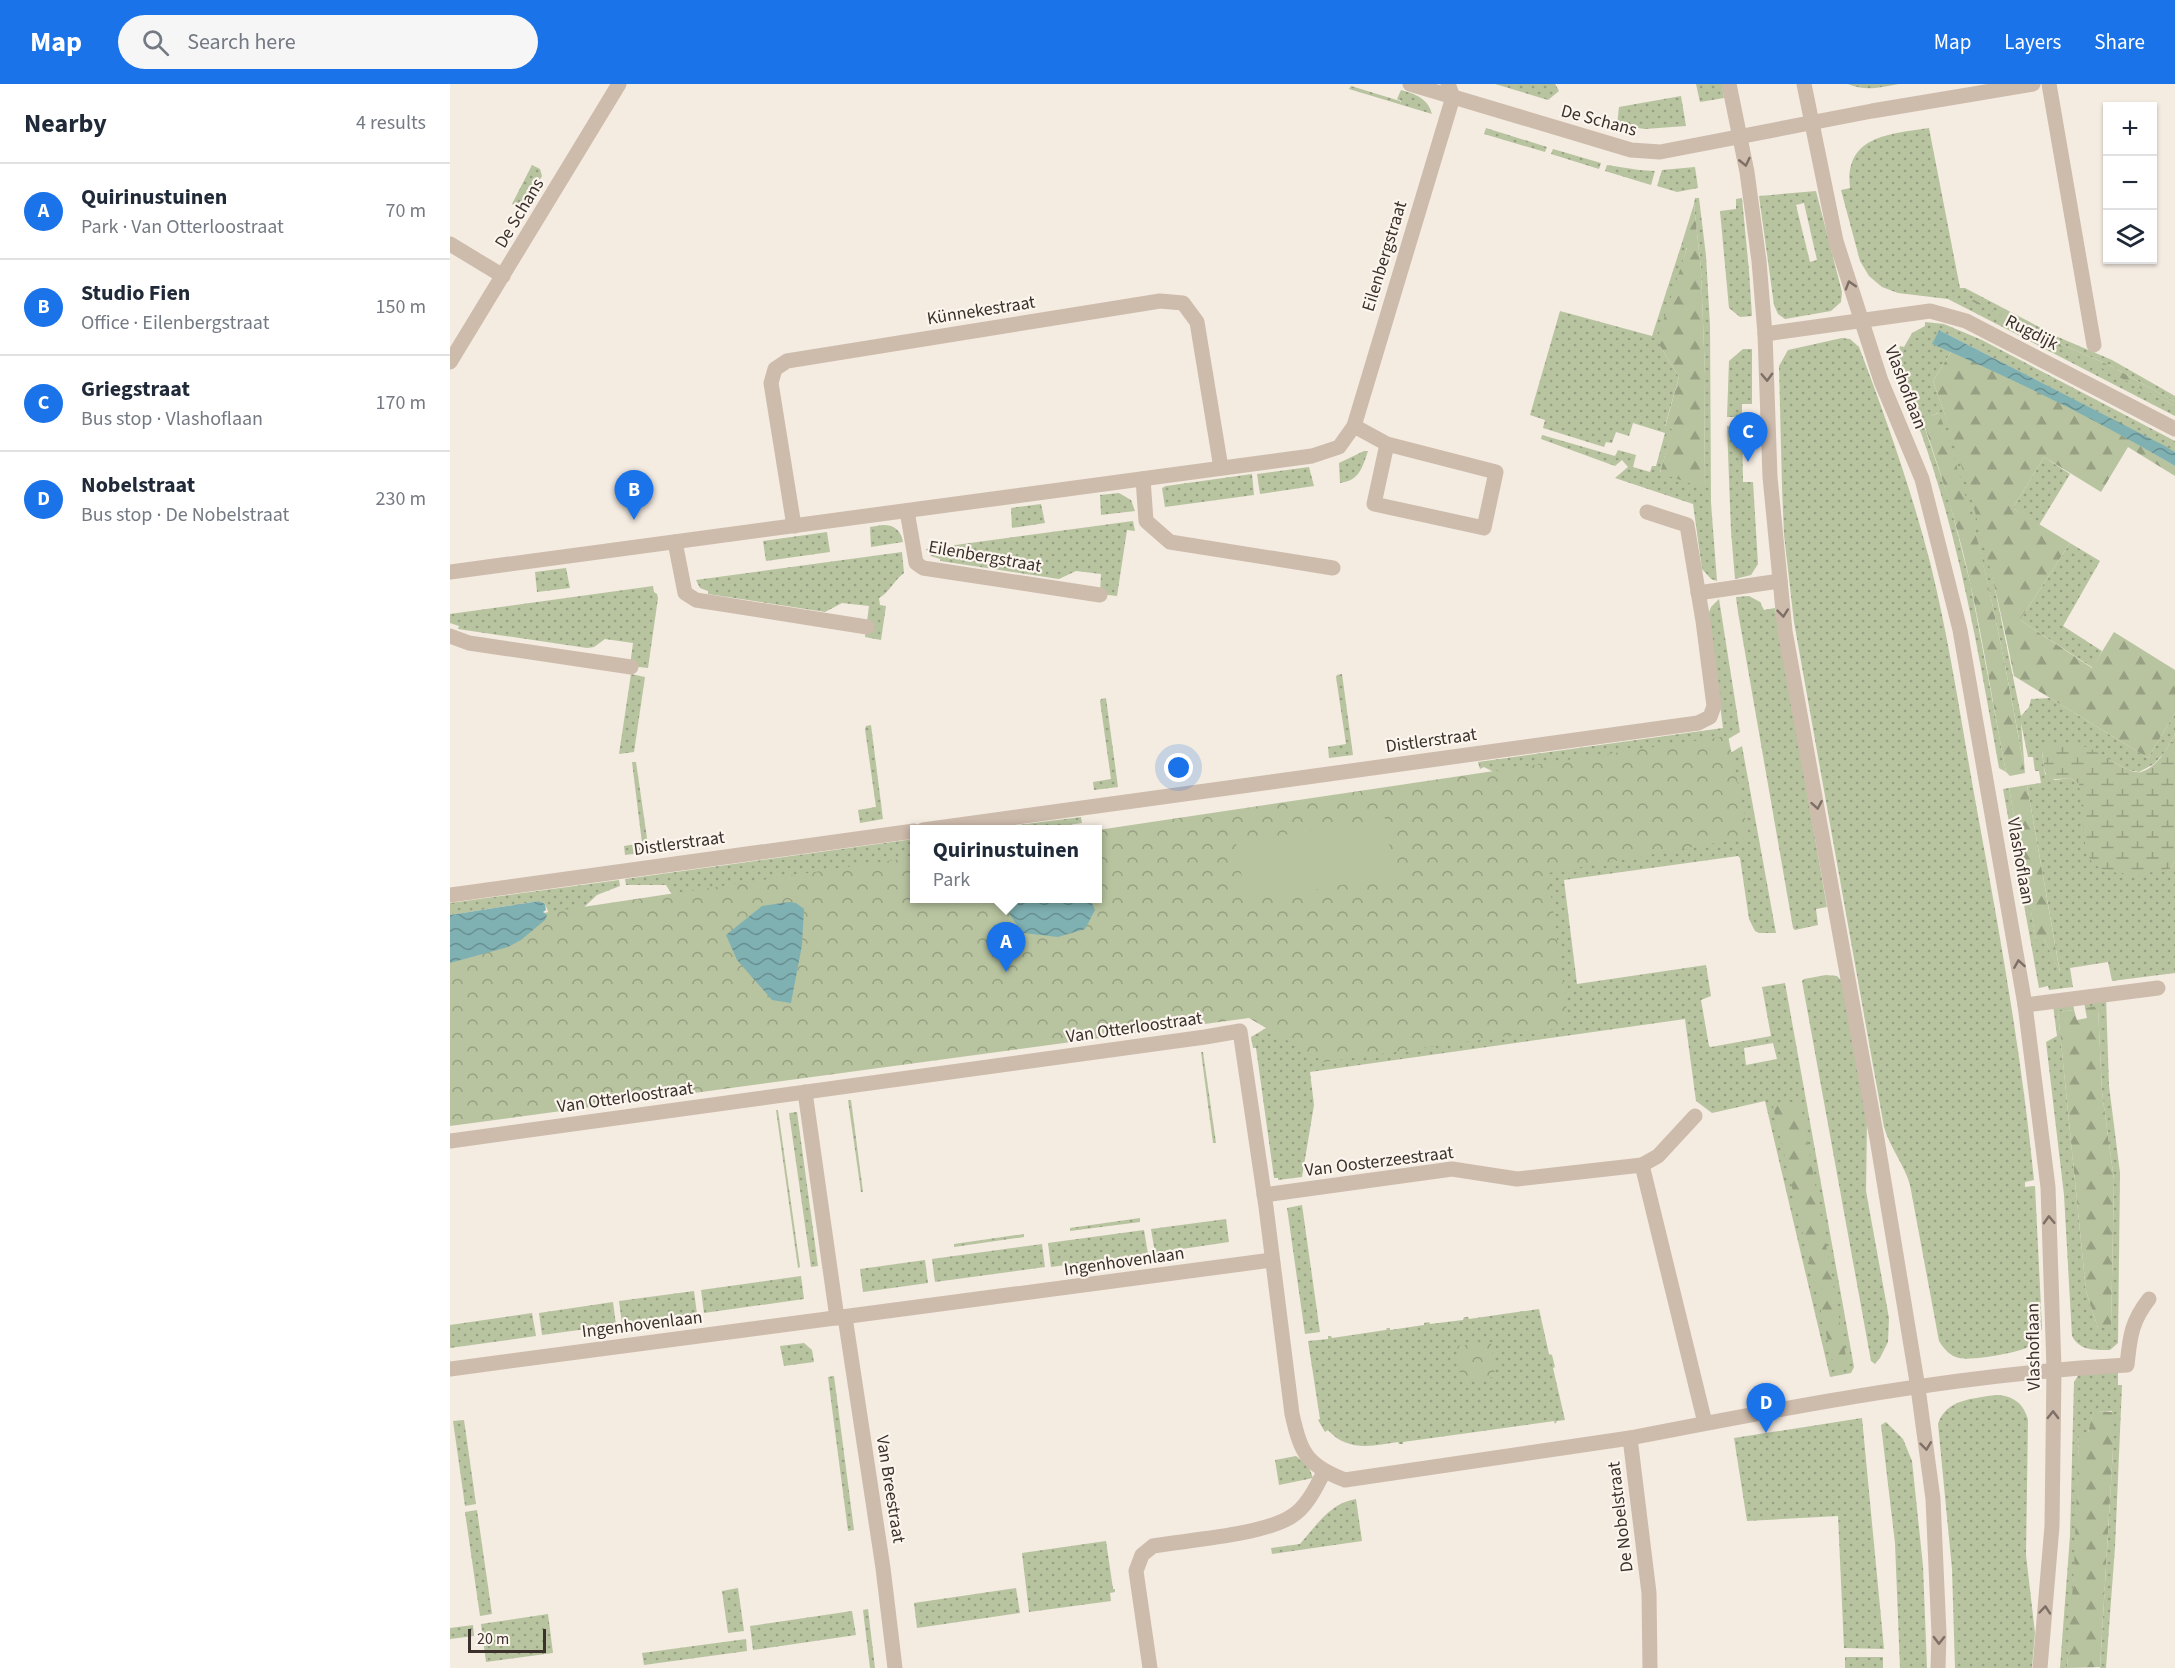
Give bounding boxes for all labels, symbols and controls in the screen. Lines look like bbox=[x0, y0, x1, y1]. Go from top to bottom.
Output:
search box bbox=[118, 15, 538, 69]
text: Map bbox=[30, 22, 82, 62]
icon: search bbox=[139, 26, 172, 59]
text: Search here bbox=[187, 26, 296, 58]
text: Map bbox=[1934, 27, 1971, 57]
text: Layers bbox=[2004, 27, 2061, 57]
text: Share bbox=[2094, 27, 2145, 57]
street label: De Schans bbox=[1558, 98, 1640, 143]
map controls bbox=[2103, 102, 2157, 264]
button: + bbox=[2103, 102, 2157, 156]
text: Nearby bbox=[24, 105, 107, 142]
text: 4 results bbox=[356, 109, 426, 137]
button: − bbox=[2103, 156, 2157, 210]
one-way arrow bbox=[1737, 157, 1750, 167]
street label: De Schans bbox=[489, 174, 550, 253]
text: Quirinustuinen bbox=[81, 181, 227, 213]
text: A bbox=[38, 197, 49, 225]
text: 70 m bbox=[386, 197, 426, 225]
street label: Eilenbergstraat bbox=[1356, 198, 1413, 314]
button: layers bbox=[2103, 210, 2157, 264]
text: Park · Van Otterloostraat bbox=[81, 213, 284, 241]
text: Studio Fien bbox=[81, 277, 190, 309]
one-way arrow bbox=[1845, 280, 1857, 291]
street label: Künnekestraat bbox=[925, 290, 1037, 331]
text: B bbox=[37, 293, 50, 321]
text: 150 m bbox=[376, 293, 426, 321]
street label: Rugdijk bbox=[2001, 308, 2063, 356]
text: Office · Eilenbergstraat bbox=[81, 309, 269, 337]
street label: Vlashoflaan bbox=[1878, 342, 1933, 433]
one-way arrow bbox=[1760, 372, 1773, 381]
text: Griegstraat bbox=[81, 373, 190, 405]
text: C bbox=[38, 389, 49, 417]
text: 170 m bbox=[376, 389, 426, 417]
text: Bus stop · Vlashoflaan bbox=[81, 405, 263, 433]
pin: C bbox=[1728, 412, 1768, 462]
text: Nobelstraat bbox=[81, 469, 195, 501]
pin: B bbox=[614, 470, 654, 520]
text: D bbox=[37, 485, 50, 513]
text: 230 m bbox=[376, 485, 426, 513]
text: Bus stop · De Nobelstraat bbox=[81, 501, 289, 529]
street label: Eilenbergstraat bbox=[926, 534, 1043, 579]
one-way arrow bbox=[1777, 608, 1789, 617]
street label: Distlerstraat bbox=[1384, 722, 1478, 759]
your location bbox=[1164, 753, 1193, 782]
one-way arrow bbox=[1810, 800, 1822, 810]
street label: Vlashoflaan bbox=[2001, 816, 2040, 907]
street label: Distlerstraat bbox=[632, 825, 726, 862]
popup bbox=[910, 825, 1102, 903]
text: Quirinustuinen bbox=[933, 834, 1079, 866]
text: Park bbox=[933, 866, 970, 894]
pin: A bbox=[986, 922, 1026, 972]
one-way arrow bbox=[2013, 959, 2025, 969]
street label: Van Otterloostraat bbox=[1064, 1006, 1204, 1049]
street label: Van Otterloostraat bbox=[555, 1076, 695, 1119]
street label: Van Oosterzeestraat bbox=[1303, 1140, 1455, 1183]
one-way arrow bbox=[2043, 1216, 2056, 1225]
street label: Ingenhovenlaan bbox=[1062, 1241, 1186, 1282]
street label: Vlashoflaan bbox=[2020, 1303, 2047, 1391]
street label: Ingenhovenlaan bbox=[580, 1305, 704, 1344]
pin: D bbox=[1746, 1384, 1786, 1433]
one-way arrow bbox=[2047, 1411, 2060, 1420]
street label: Van Breestraat bbox=[870, 1433, 911, 1545]
one-way arrow bbox=[1919, 1441, 1931, 1450]
street label: De Nobelstraat bbox=[1601, 1460, 1640, 1574]
one-way arrow bbox=[2038, 1605, 2051, 1614]
scale bar bbox=[468, 1626, 546, 1654]
text: 20 m bbox=[477, 1628, 509, 1650]
one-way arrow bbox=[1933, 1636, 1945, 1645]

